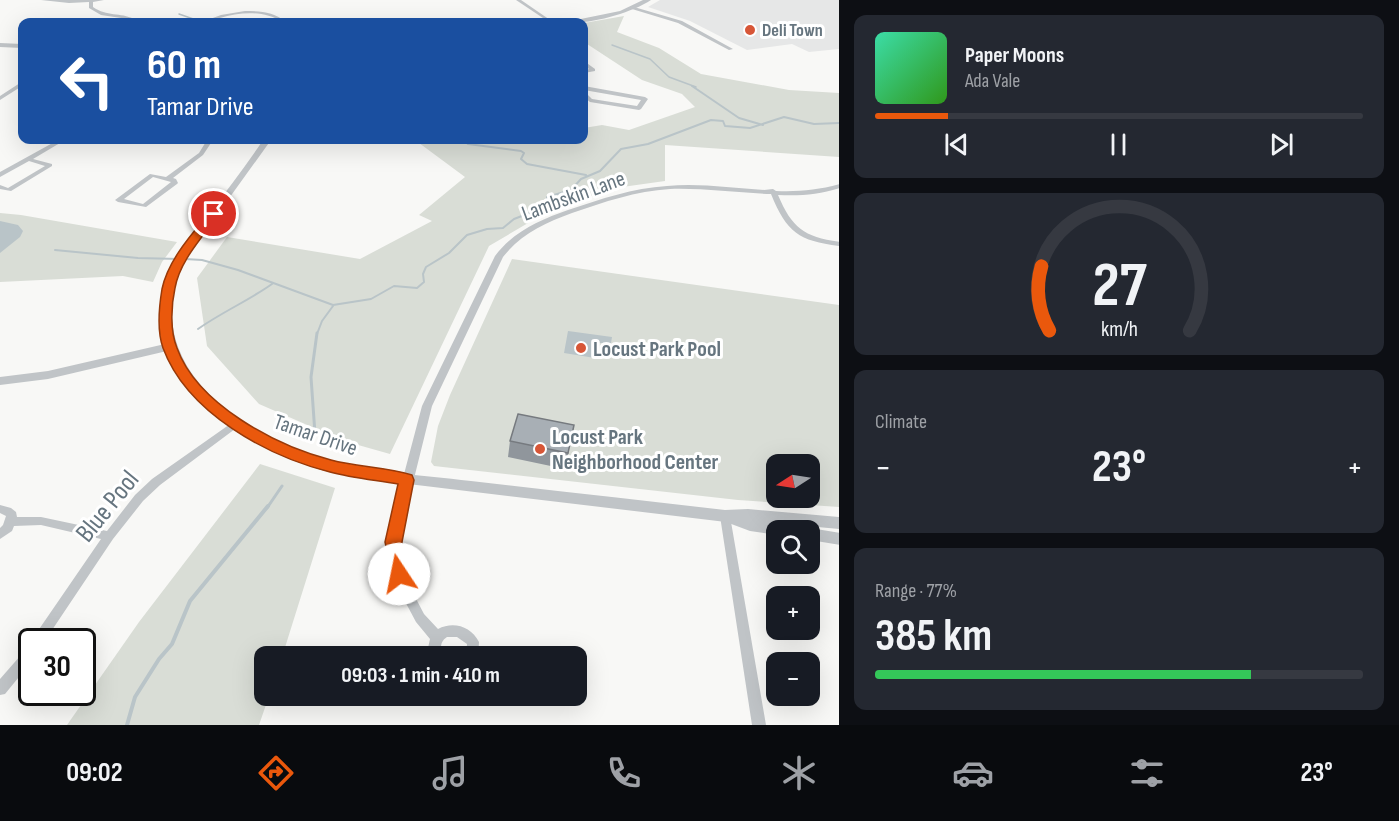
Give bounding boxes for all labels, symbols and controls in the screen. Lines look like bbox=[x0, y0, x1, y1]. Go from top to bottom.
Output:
place label: Deli Town bbox=[762, 20, 823, 41]
marker: Deli Town bbox=[743, 23, 757, 37]
text: 60 m bbox=[147, 40, 221, 91]
icon: left bbox=[48, 42, 126, 120]
text: Paper Moons bbox=[965, 42, 1064, 69]
text: Ada Vale bbox=[965, 69, 1020, 93]
text: Tamar Drive bbox=[147, 91, 254, 123]
icon: previous bbox=[940, 128, 973, 161]
icon: pause bbox=[1102, 128, 1135, 161]
icon: next bbox=[1265, 128, 1298, 161]
street label: Lambskin Lane bbox=[518, 165, 629, 228]
pin bbox=[188, 188, 239, 239]
icon: arrive bbox=[197, 197, 230, 230]
text: 27 bbox=[1092, 249, 1147, 324]
text: km/h bbox=[1100, 317, 1138, 342]
place label: Locust Park Pool bbox=[593, 336, 721, 363]
marker: Locust Park Pool bbox=[574, 341, 588, 355]
street label: Tamar Drive bbox=[270, 409, 361, 462]
text: Climate bbox=[875, 410, 927, 434]
place label: Locust Park Neighborhood Center bbox=[552, 424, 719, 476]
text: 23° bbox=[1092, 440, 1146, 495]
marker: Locust Park Neighborhood Center bbox=[533, 442, 547, 456]
text: − bbox=[875, 448, 891, 488]
text: + bbox=[1347, 448, 1363, 488]
north arrow bbox=[766, 454, 820, 508]
map controls bbox=[766, 454, 820, 706]
street label: Blue Pool bbox=[69, 465, 146, 549]
button: search bbox=[766, 520, 820, 574]
position arrow bbox=[367, 542, 431, 606]
text: Range · 77% bbox=[875, 579, 957, 603]
button: + bbox=[766, 586, 820, 640]
text: 385 km bbox=[875, 609, 992, 664]
speed limit sign: 30 bbox=[18, 628, 96, 706]
button: − bbox=[766, 652, 820, 706]
text: 09:03 · 1 min · 410 m bbox=[341, 662, 500, 689]
icon: directions bbox=[255, 752, 297, 794]
icon: music bbox=[429, 752, 471, 794]
icon: phone bbox=[603, 752, 645, 794]
icon: climate bbox=[778, 752, 820, 794]
icon: car bbox=[952, 752, 994, 794]
icon: filters bbox=[1126, 752, 1168, 794]
text: 09:02 bbox=[66, 757, 123, 789]
text: 23° bbox=[1300, 757, 1333, 789]

